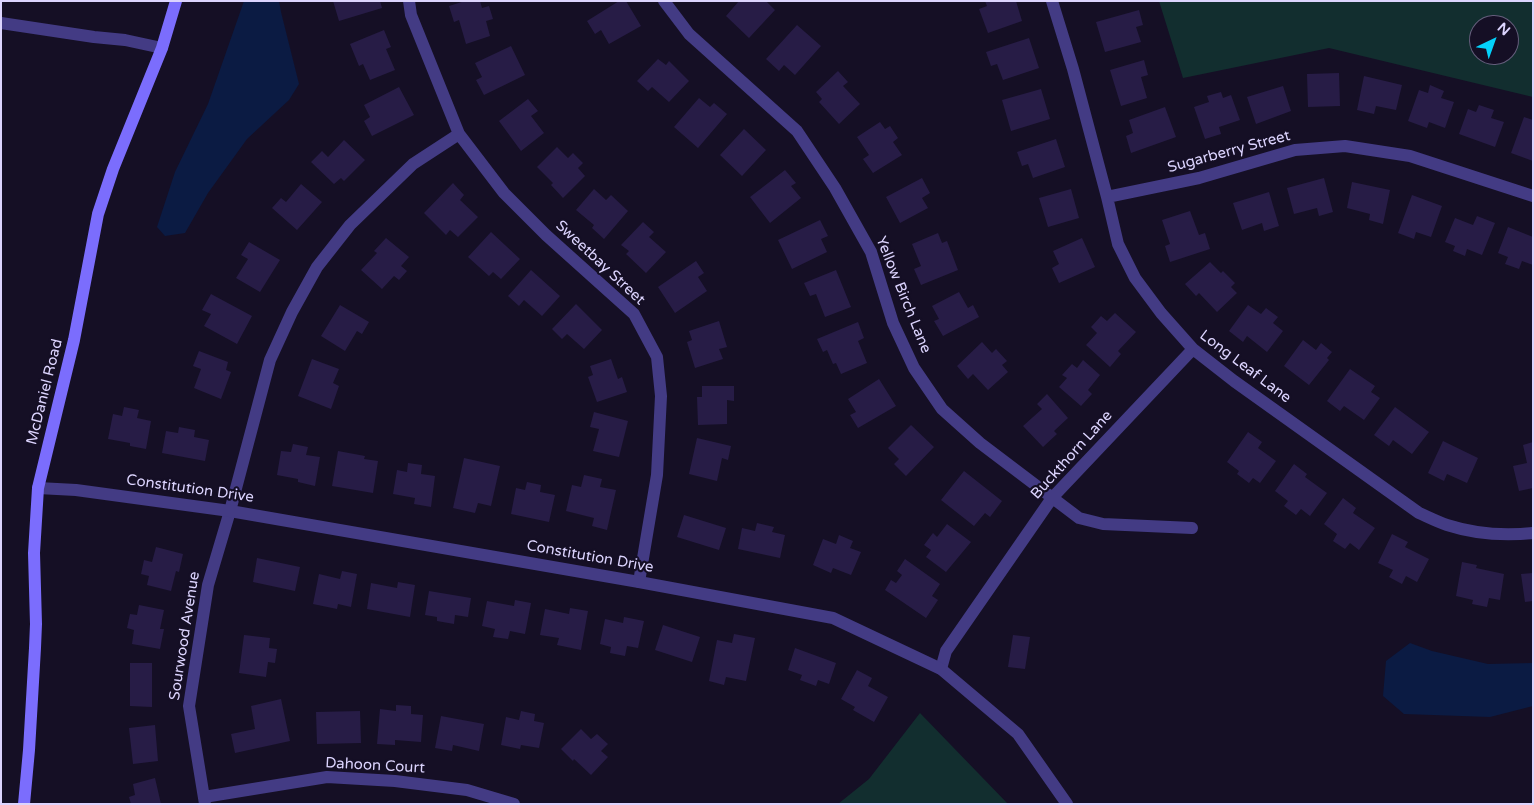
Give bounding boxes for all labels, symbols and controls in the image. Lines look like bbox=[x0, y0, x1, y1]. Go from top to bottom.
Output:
north arrow bbox=[1469, 15, 1519, 65]
text: N bbox=[1494, 19, 1514, 39]
street label: Sugarberry Street bbox=[1166, 127, 1292, 177]
street label: Sweetbay Street bbox=[552, 217, 648, 309]
street label: Yellow Birch Lane bbox=[871, 234, 935, 356]
street label: Long Leaf Lane bbox=[1196, 327, 1294, 407]
street label: McDaniel Road bbox=[23, 337, 67, 447]
street label: Buckthorn Lane bbox=[1027, 407, 1117, 503]
street label: Constitution Drive bbox=[125, 471, 255, 507]
street label: Constitution Drive bbox=[525, 537, 655, 577]
street label: Sourwood Avenue bbox=[166, 570, 204, 702]
street label: Dahoon Court bbox=[325, 754, 425, 778]

